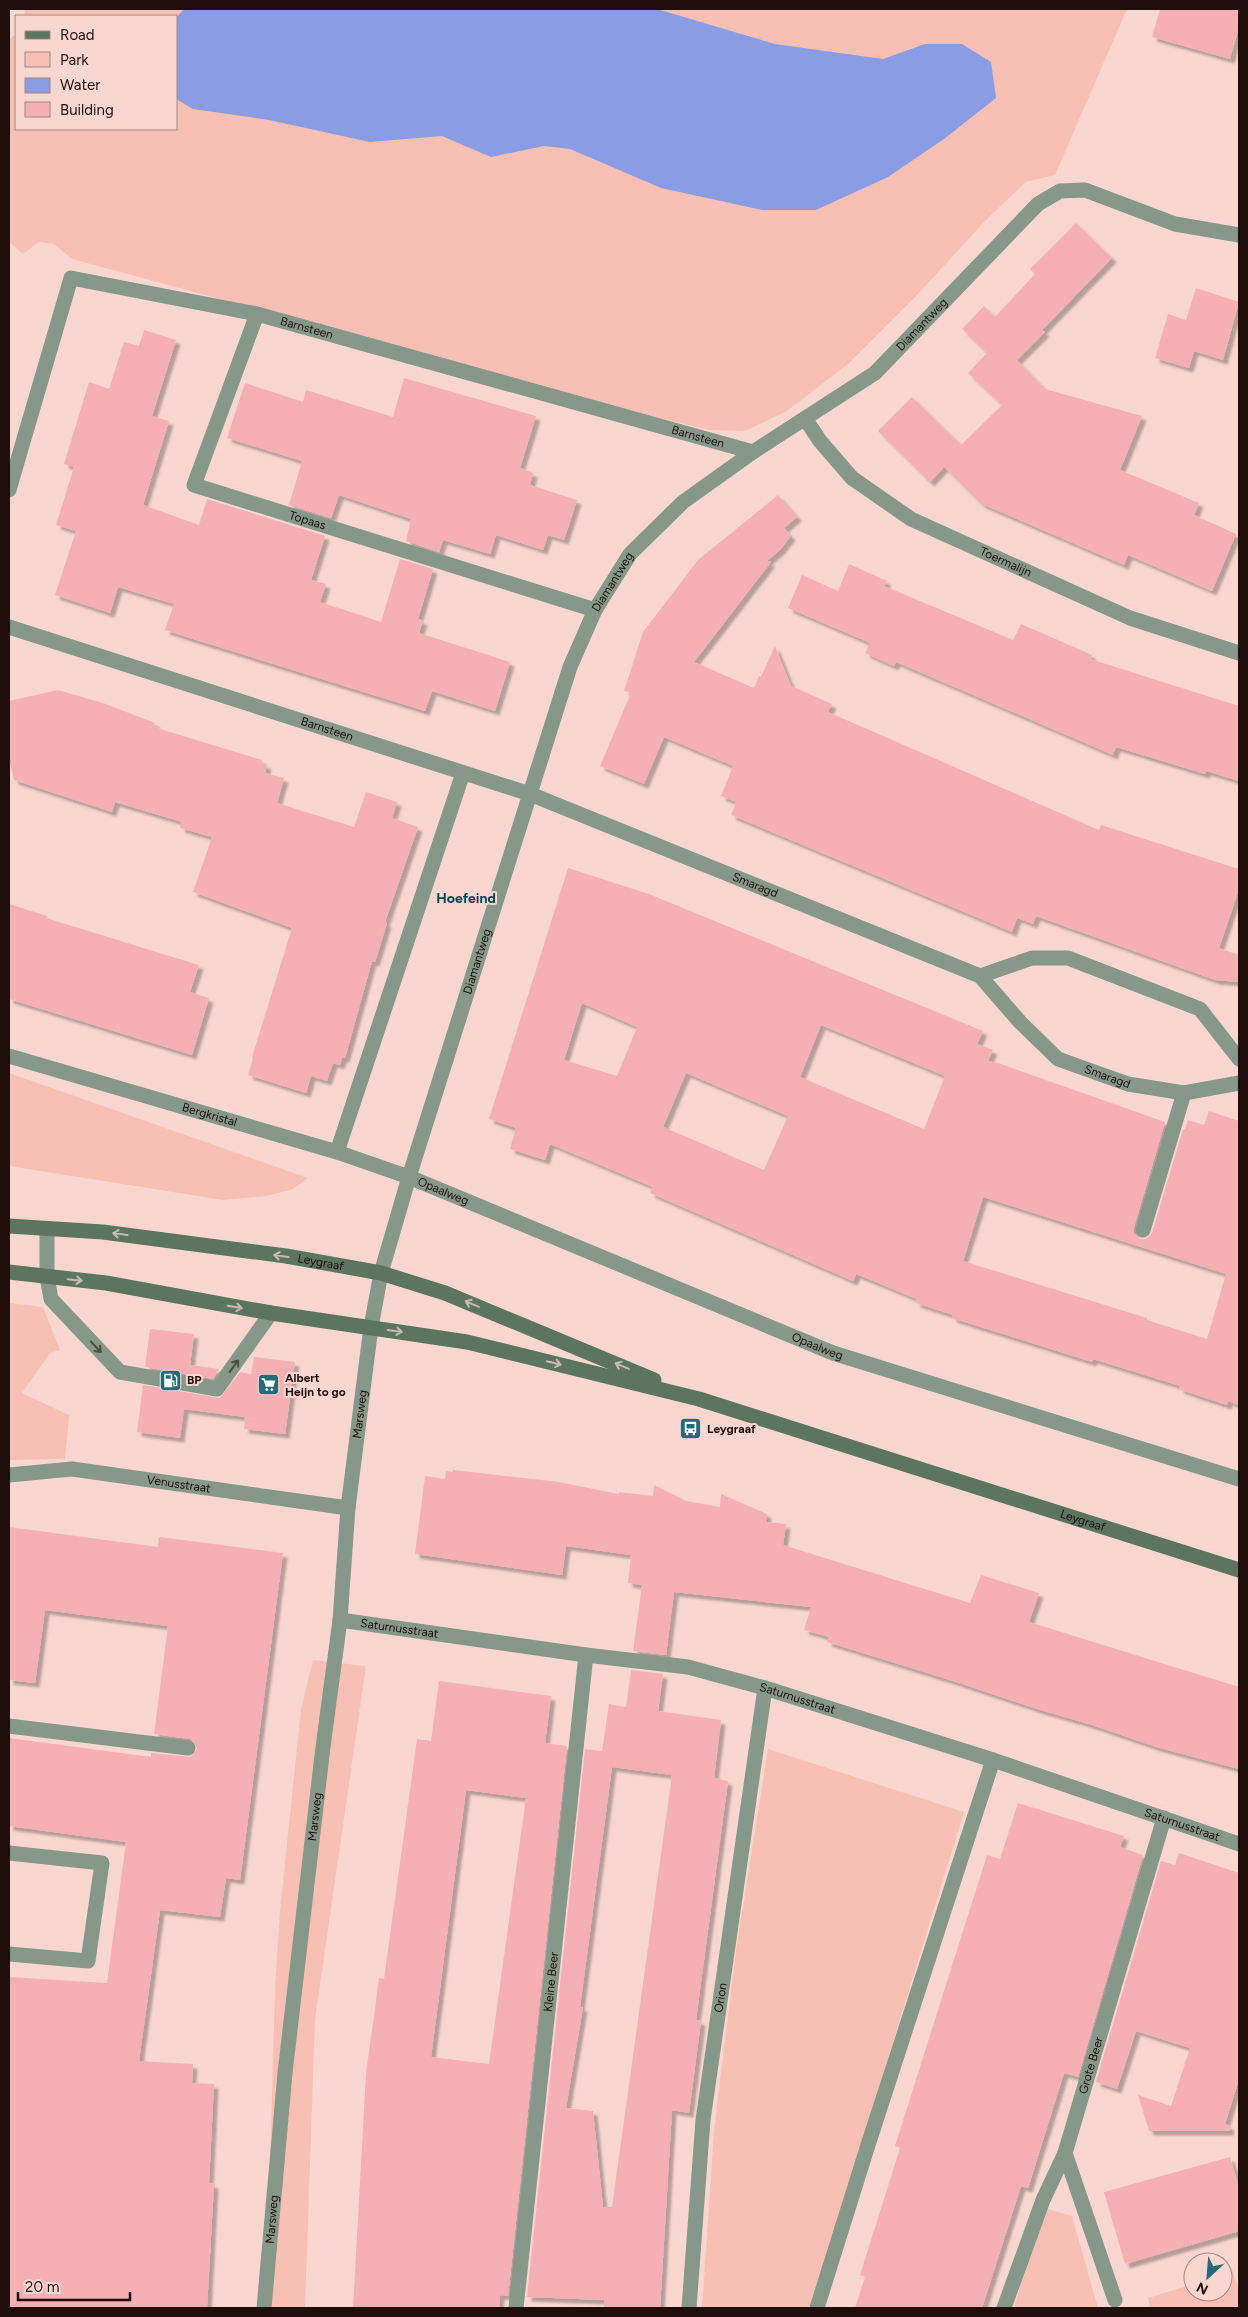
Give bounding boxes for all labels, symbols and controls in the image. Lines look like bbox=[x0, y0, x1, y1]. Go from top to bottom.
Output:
legend bbox=[15, 15, 178, 130]
text: Road bbox=[60, 26, 95, 44]
text: Park bbox=[60, 51, 89, 69]
text: Water bbox=[60, 76, 100, 94]
text: Building bbox=[60, 101, 114, 119]
street label: Diamantweg bbox=[893, 295, 950, 354]
street label: Barnsteen bbox=[279, 314, 335, 342]
street label: Barnsteen bbox=[670, 423, 726, 451]
street label: Topaas bbox=[287, 508, 328, 533]
street label: Toermalijn bbox=[978, 544, 1034, 580]
street label: Diamantweg bbox=[589, 550, 636, 614]
street label: Barnsteen bbox=[299, 714, 355, 744]
street label: Smaragd bbox=[730, 870, 780, 901]
district label: Hoefeind bbox=[436, 890, 496, 907]
street label: Diamantweg bbox=[460, 927, 494, 996]
street label: Smaragd bbox=[1082, 1062, 1132, 1091]
street label: Bergkristal bbox=[180, 1100, 239, 1129]
street label: Opaalweg bbox=[415, 1174, 471, 1208]
one-way arrow bbox=[112, 1229, 128, 1239]
one-way arrow bbox=[273, 1251, 289, 1261]
street label: Leygraaf bbox=[297, 1251, 345, 1273]
one-way arrow bbox=[66, 1275, 82, 1285]
one-way arrow bbox=[465, 1299, 480, 1308]
one-way arrow bbox=[226, 1302, 242, 1312]
one-way arrow bbox=[387, 1326, 403, 1336]
street label: Opaalweg bbox=[790, 1330, 845, 1363]
one-way arrow bbox=[90, 1340, 102, 1353]
one-way arrow bbox=[229, 1359, 239, 1373]
one-way arrow bbox=[546, 1359, 562, 1368]
one-way arrow bbox=[614, 1361, 629, 1370]
fuel station icon: BP bbox=[159, 1368, 183, 1392]
place label: Albert Heijn to go bbox=[285, 1371, 346, 1399]
place label: BP bbox=[187, 1373, 202, 1387]
supermarket icon: Albert Heijn to go bbox=[257, 1373, 281, 1397]
street label: Marsweg bbox=[350, 1389, 370, 1439]
bus stop icon: Leygraaf bbox=[679, 1417, 703, 1441]
place label: Leygraaf bbox=[707, 1422, 756, 1436]
street label: Venusstraat bbox=[146, 1473, 212, 1496]
street label: Leygraaf bbox=[1059, 1507, 1108, 1534]
street label: Saturnusstraat bbox=[359, 1616, 440, 1641]
street label: Saturnusstraat bbox=[758, 1680, 838, 1717]
street label: Marsweg bbox=[305, 1792, 325, 1842]
street label: Saturnusstraat bbox=[1143, 1805, 1222, 1844]
street label: Kleine Beer bbox=[541, 1951, 561, 2012]
street label: Orion bbox=[711, 1982, 730, 2014]
street label: Grote Beer bbox=[1076, 2035, 1106, 2096]
street label: Marsweg bbox=[263, 2194, 281, 2244]
north arrow bbox=[1183, 2252, 1233, 2302]
scale bar bbox=[18, 2270, 130, 2302]
text: 20 m bbox=[25, 2278, 59, 2296]
text: N bbox=[1194, 2278, 1211, 2298]

